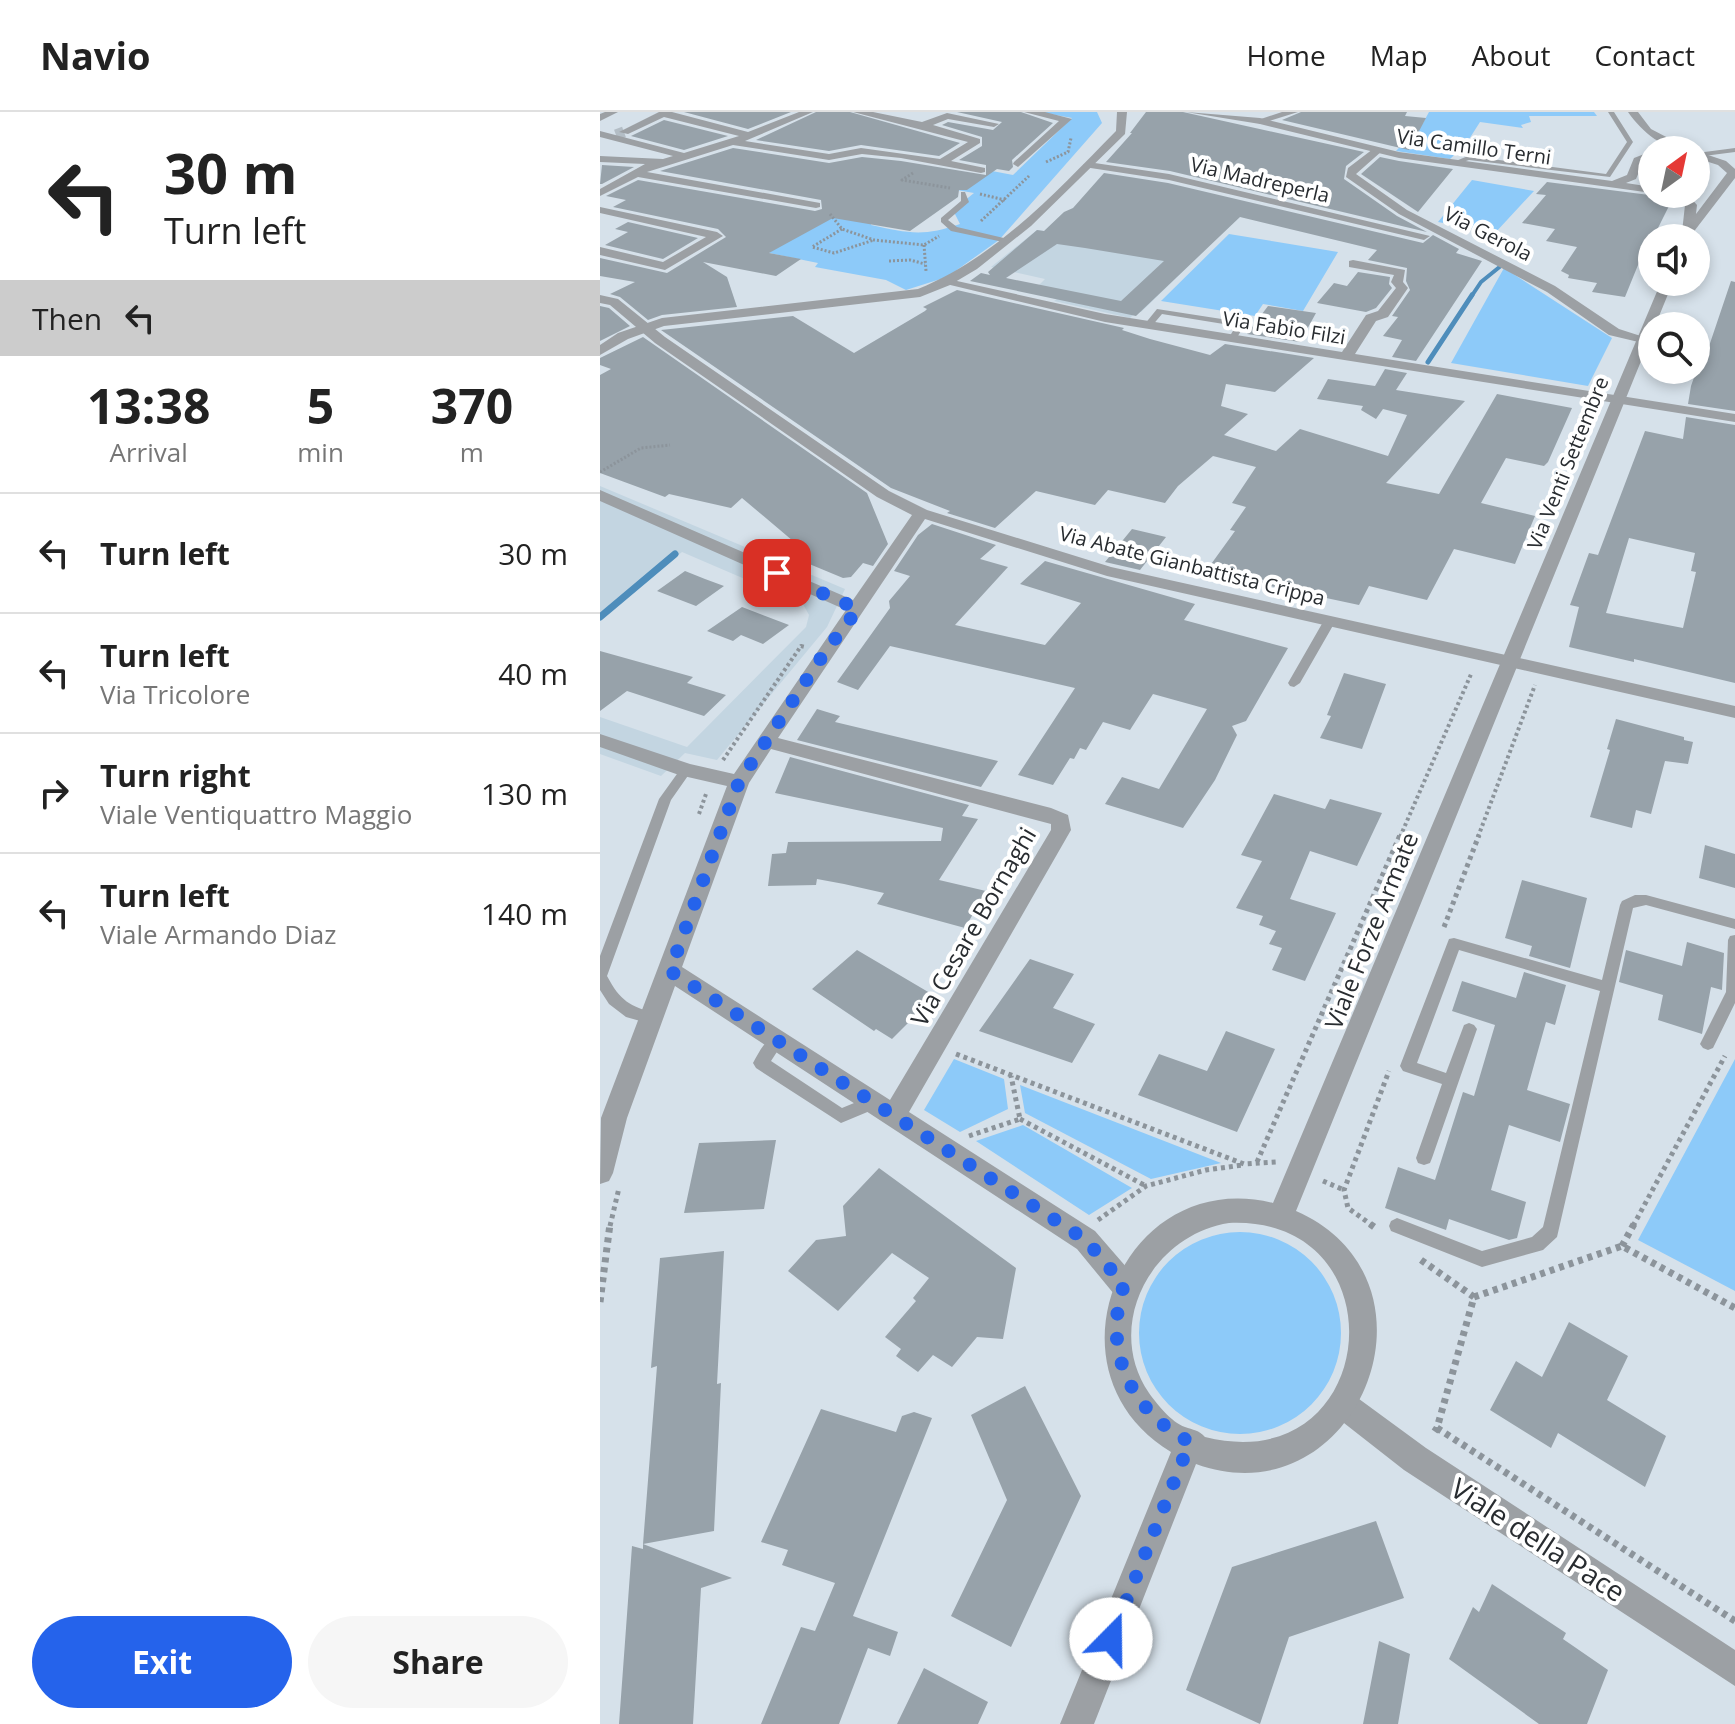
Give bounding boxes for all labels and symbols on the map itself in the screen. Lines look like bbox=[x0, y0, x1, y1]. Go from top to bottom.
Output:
street label: Via Camillo Terni bbox=[1395, 122, 1553, 171]
north arrow bbox=[1638, 136, 1710, 208]
street label: Via Madreperla bbox=[1188, 150, 1332, 209]
street label: Via Gerola bbox=[1440, 200, 1537, 267]
street label: Via Fabio Filzi bbox=[1221, 304, 1347, 351]
street label: Via Venti Settembre bbox=[1521, 372, 1615, 553]
street label: Via Abate Gianbattista Crippa bbox=[1056, 519, 1328, 612]
pin bbox=[743, 539, 811, 607]
street label: Via Cesare Bornaghi bbox=[902, 821, 1043, 1032]
street label: Viale Forze Armate bbox=[1316, 827, 1425, 1034]
street label: Viale della Pace bbox=[1444, 1469, 1633, 1610]
position arrow bbox=[1069, 1597, 1153, 1681]

